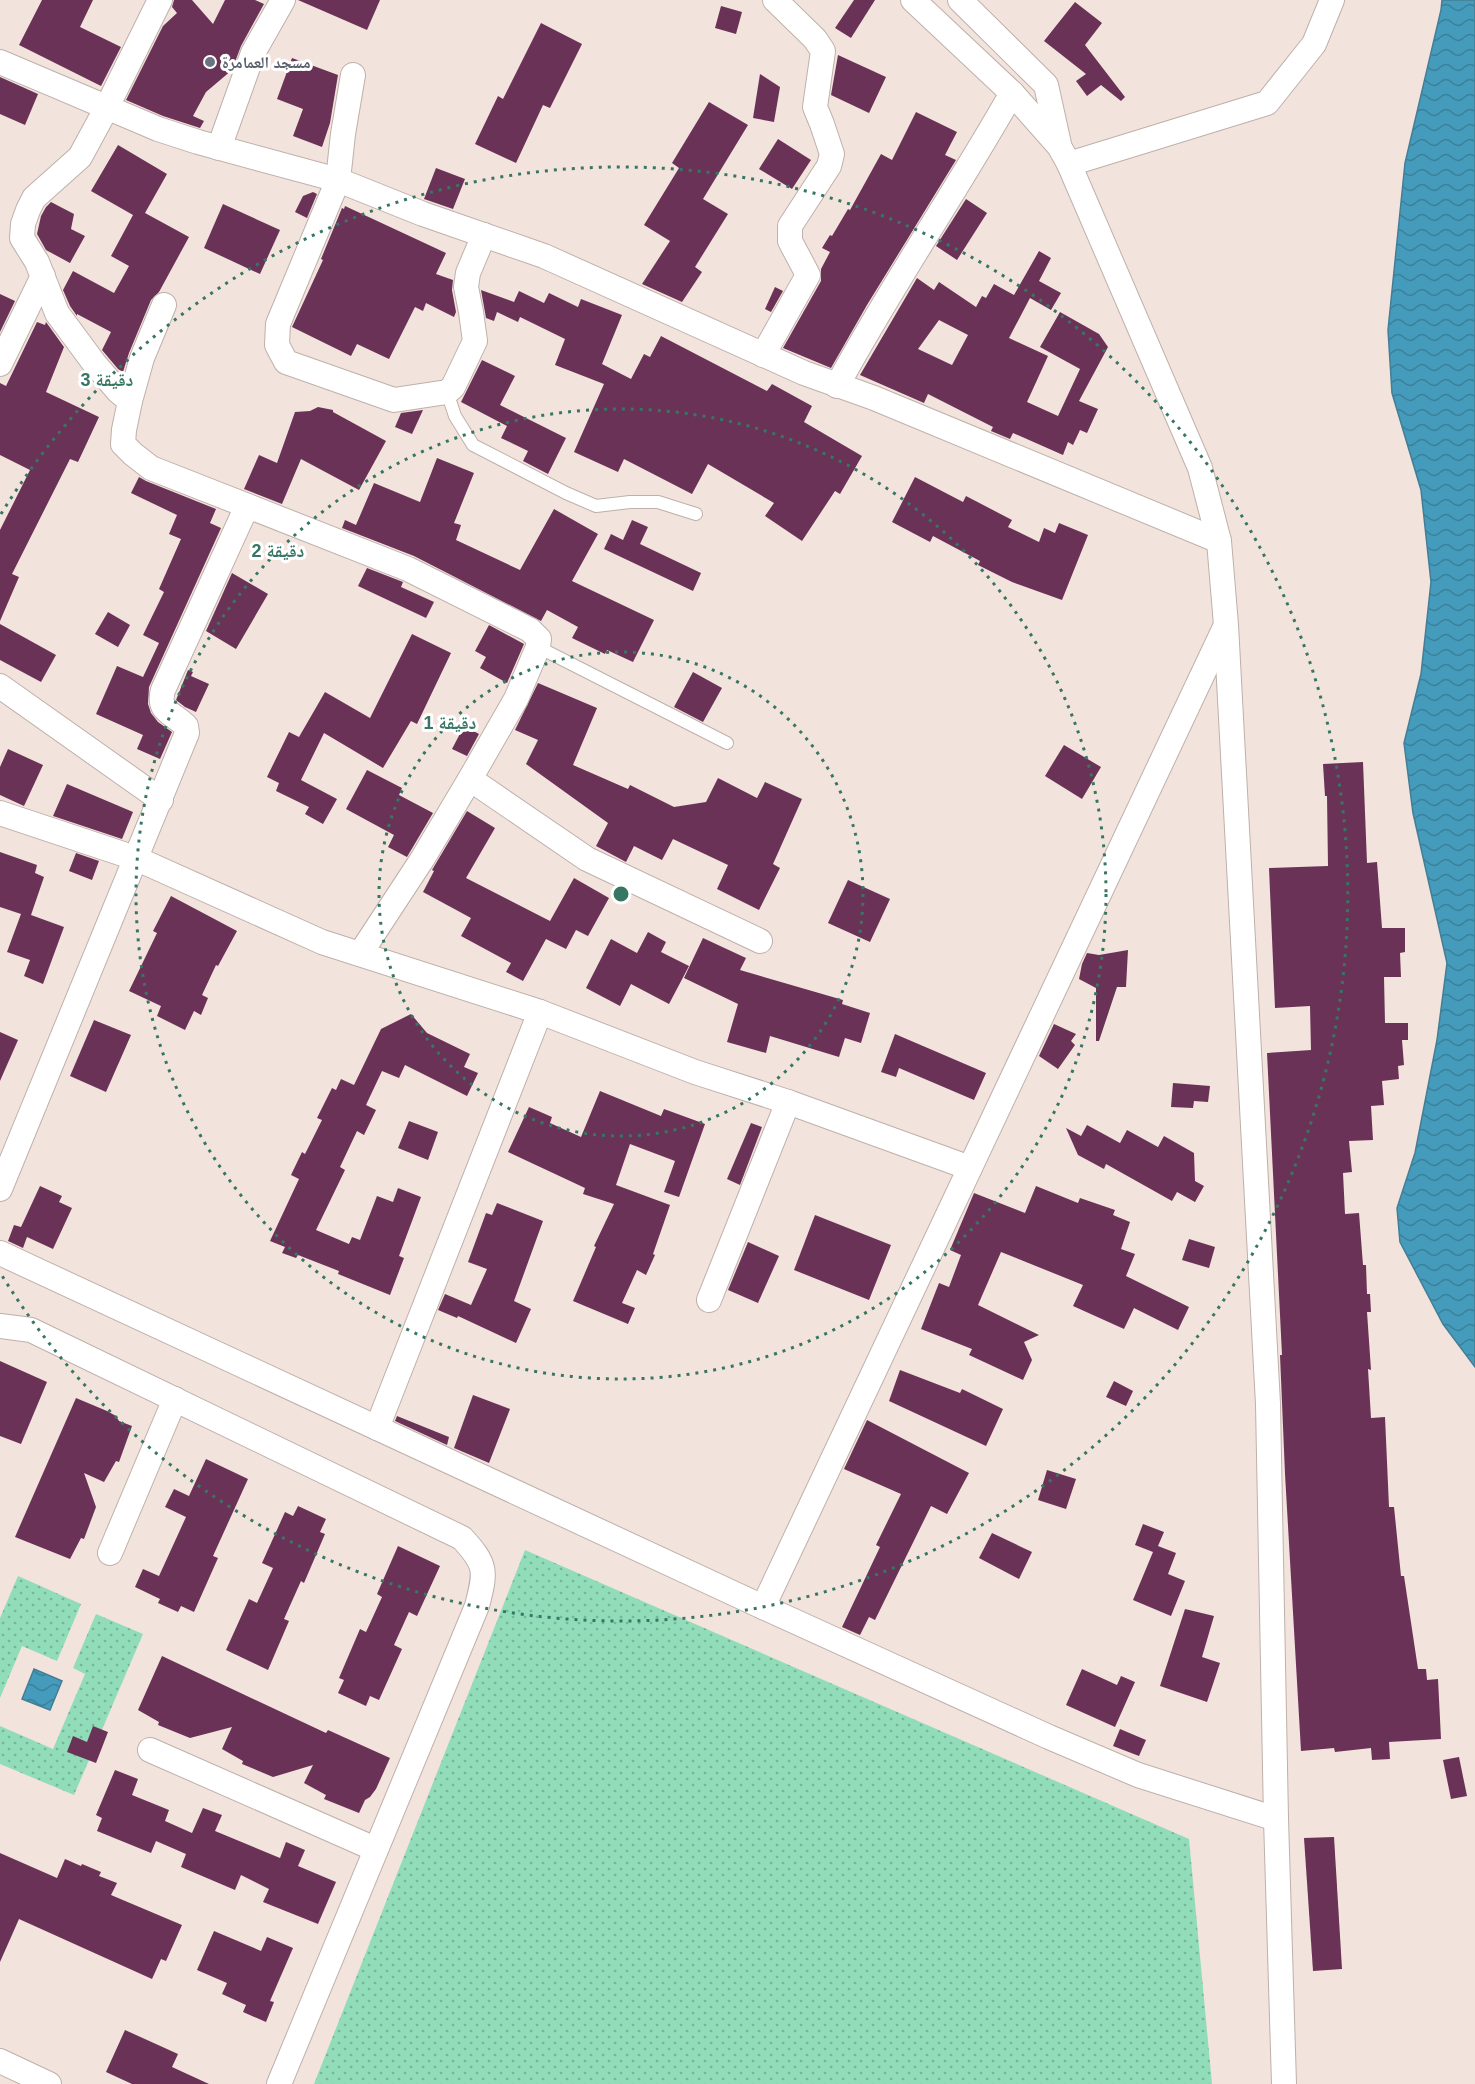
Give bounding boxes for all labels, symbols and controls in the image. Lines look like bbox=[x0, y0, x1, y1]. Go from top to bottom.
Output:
place label: مسجد العمامرة bbox=[222, 54, 311, 71]
marker: مسجد العمامرة bbox=[203, 55, 217, 69]
text: 3 دقيقة bbox=[81, 370, 134, 390]
text: 2 دقيقة bbox=[252, 541, 305, 561]
text: 1 دقيقة bbox=[424, 713, 477, 733]
centre of rings bbox=[611, 884, 631, 904]

